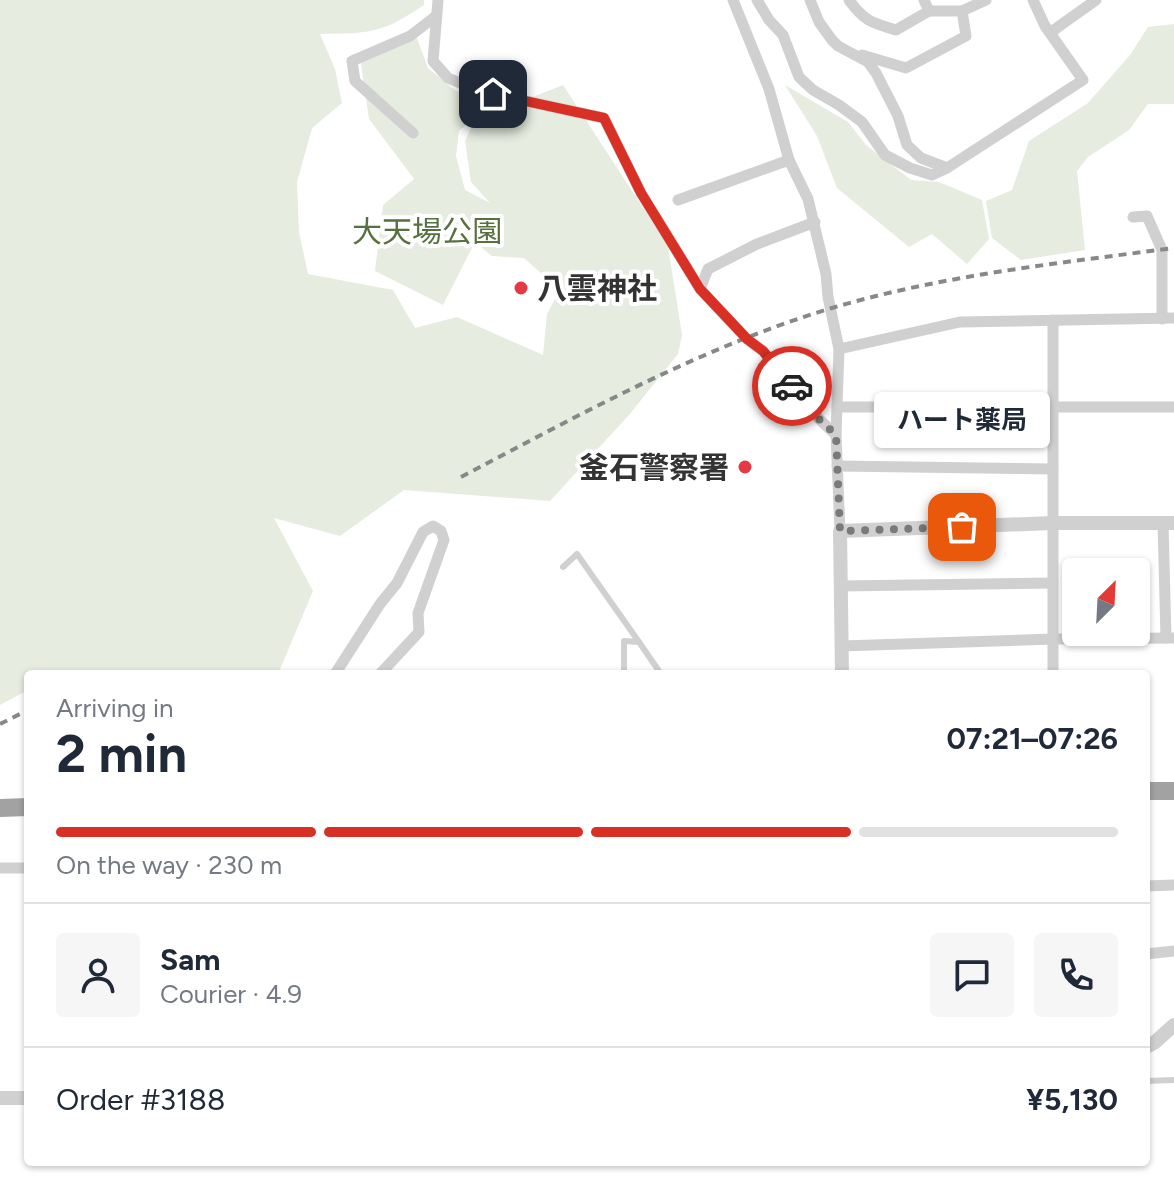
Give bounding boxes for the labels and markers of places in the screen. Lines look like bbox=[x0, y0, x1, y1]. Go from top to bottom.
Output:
pin bbox=[459, 60, 527, 128]
place label: 八雲神社 bbox=[537, 270, 657, 307]
marker: 八雲神社 bbox=[512, 279, 530, 297]
callout: ハート薬局 bbox=[874, 391, 1050, 447]
place label: 釜石警察署 bbox=[579, 449, 729, 486]
marker: 釜石警察署 bbox=[736, 458, 754, 476]
pin bbox=[928, 493, 996, 561]

